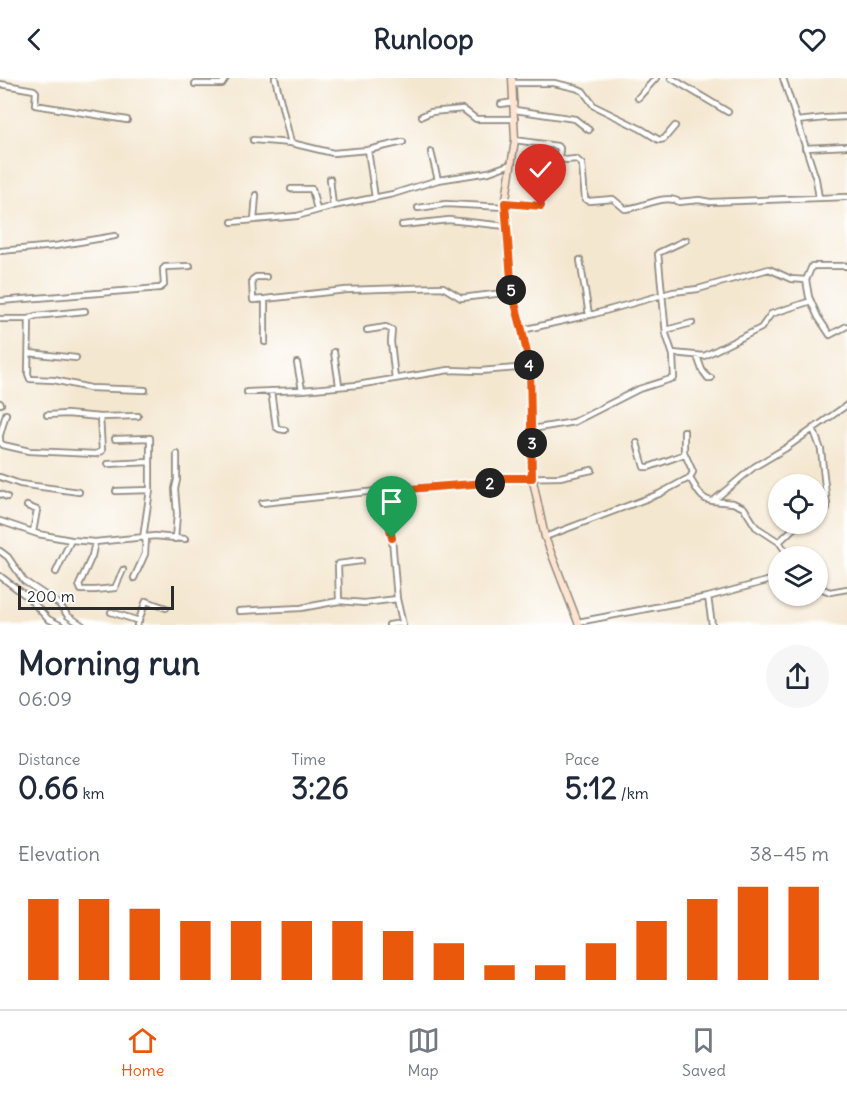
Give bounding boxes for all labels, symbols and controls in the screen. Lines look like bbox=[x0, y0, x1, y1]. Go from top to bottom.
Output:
text: Runloop bbox=[373, 22, 474, 56]
icon: back bbox=[18, 23, 51, 56]
icon: heart bbox=[796, 23, 829, 56]
pin bbox=[515, 144, 566, 206]
icon: check bbox=[524, 153, 557, 186]
pin: 5 bbox=[496, 275, 526, 305]
text: 5 bbox=[506, 280, 516, 300]
pin: 4 bbox=[514, 350, 544, 380]
text: 4 bbox=[524, 355, 534, 375]
pin: 3 bbox=[517, 428, 547, 458]
text: 3 bbox=[527, 433, 537, 453]
pin: 2 bbox=[475, 468, 505, 498]
text: 2 bbox=[486, 473, 494, 493]
map controls bbox=[768, 474, 828, 606]
button: locate bbox=[768, 474, 828, 534]
pin bbox=[366, 476, 417, 538]
icon: arrive bbox=[375, 485, 408, 518]
button: layers bbox=[768, 546, 828, 606]
scale bar bbox=[18, 583, 174, 610]
text: 200 m bbox=[27, 586, 75, 606]
text: Morning run bbox=[18, 642, 200, 684]
button: share bbox=[766, 645, 829, 708]
text: 06:09 bbox=[18, 686, 72, 711]
text: Distance bbox=[18, 749, 80, 769]
text: Time bbox=[291, 749, 326, 769]
text: Pace bbox=[565, 749, 599, 769]
text: 0.66 bbox=[18, 769, 79, 807]
text: 3:26 bbox=[291, 769, 349, 807]
text: 5:12 bbox=[565, 769, 617, 807]
text: km bbox=[79, 783, 105, 803]
text: /km bbox=[617, 783, 649, 803]
text: Elevation bbox=[18, 841, 100, 866]
text: 38–45 m bbox=[749, 841, 829, 866]
tab: Home bbox=[121, 1024, 164, 1080]
tab: Map bbox=[407, 1024, 440, 1080]
tab: Saved bbox=[682, 1024, 726, 1080]

